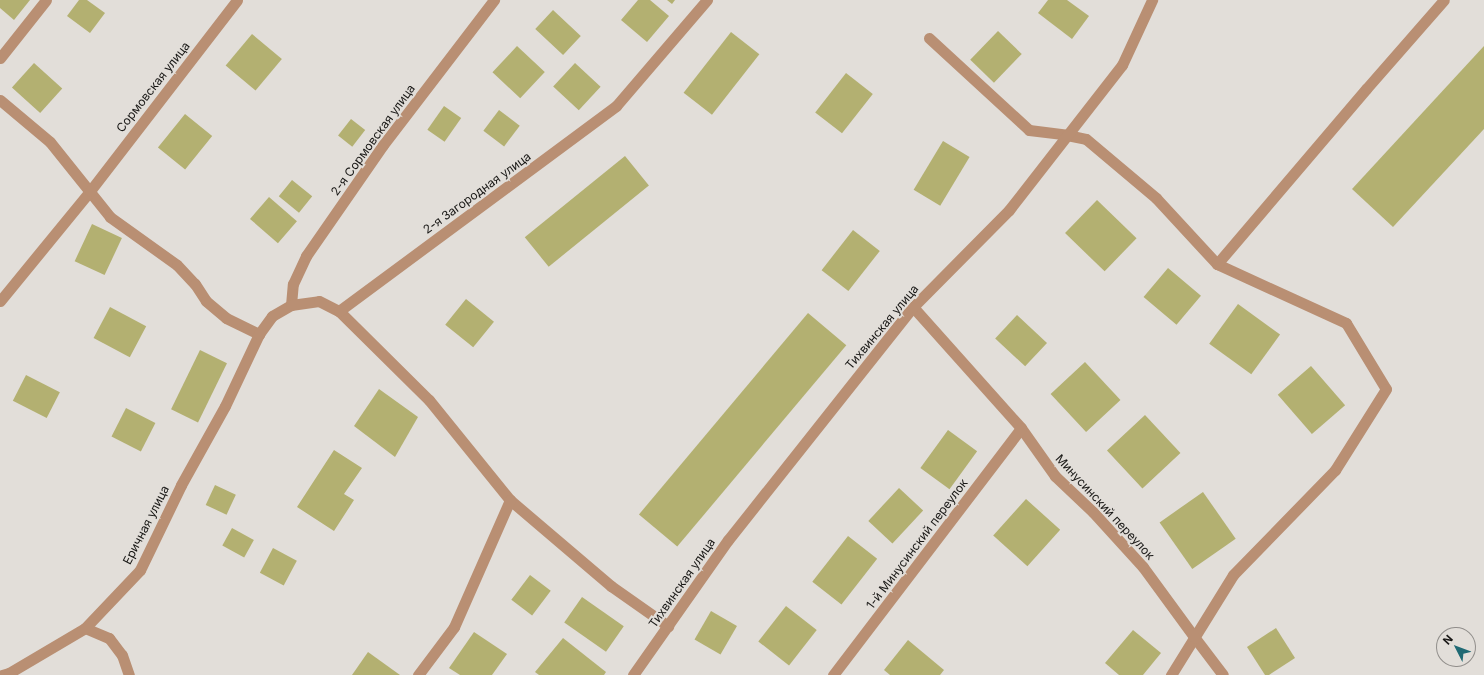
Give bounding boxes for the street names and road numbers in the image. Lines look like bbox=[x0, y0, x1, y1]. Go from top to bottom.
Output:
street label: Сормовская улица bbox=[113, 39, 193, 135]
street label: 2-я Сормовская улица bbox=[328, 82, 418, 198]
street label: 2-я Загородная улица bbox=[420, 149, 534, 237]
street label: Тихвинская улица bbox=[842, 282, 922, 372]
street label: Минусинский переулок bbox=[1053, 451, 1157, 563]
street label: 1-й Минусинский переулок bbox=[863, 476, 971, 612]
street label: Еричная улица bbox=[120, 483, 172, 567]
street label: Тихвинская улица bbox=[646, 535, 718, 631]

